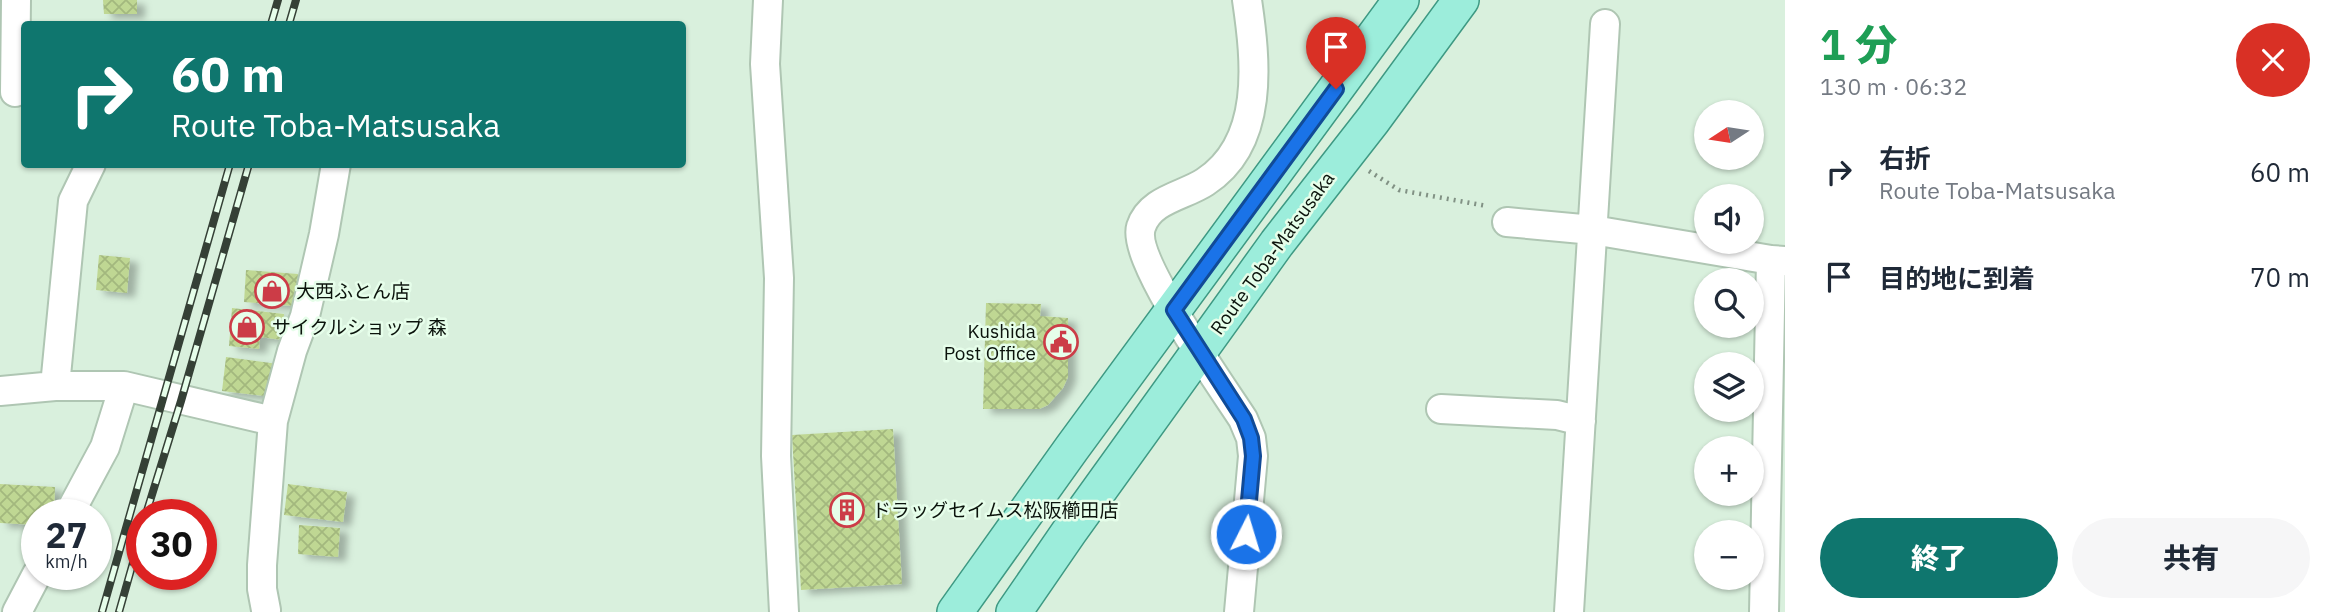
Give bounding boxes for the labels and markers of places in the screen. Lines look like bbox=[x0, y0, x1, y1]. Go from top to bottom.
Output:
pin bbox=[1306, 17, 1366, 89]
shop icon: 大西ふとん店 bbox=[253, 272, 291, 310]
place label: 大西ふとん店 bbox=[296, 279, 410, 303]
shop icon: サイクルショップ 森 bbox=[228, 308, 266, 346]
place label: サイクルショップ 森 bbox=[272, 315, 447, 339]
place label: Kushida Post Office bbox=[944, 319, 1036, 365]
public building icon: Kushida Post Office bbox=[1042, 323, 1080, 361]
building icon: ドラッグセイムス松阪櫛田店 bbox=[828, 491, 866, 529]
place label: ドラッグセイムス松阪櫛田店 bbox=[872, 498, 1119, 522]

